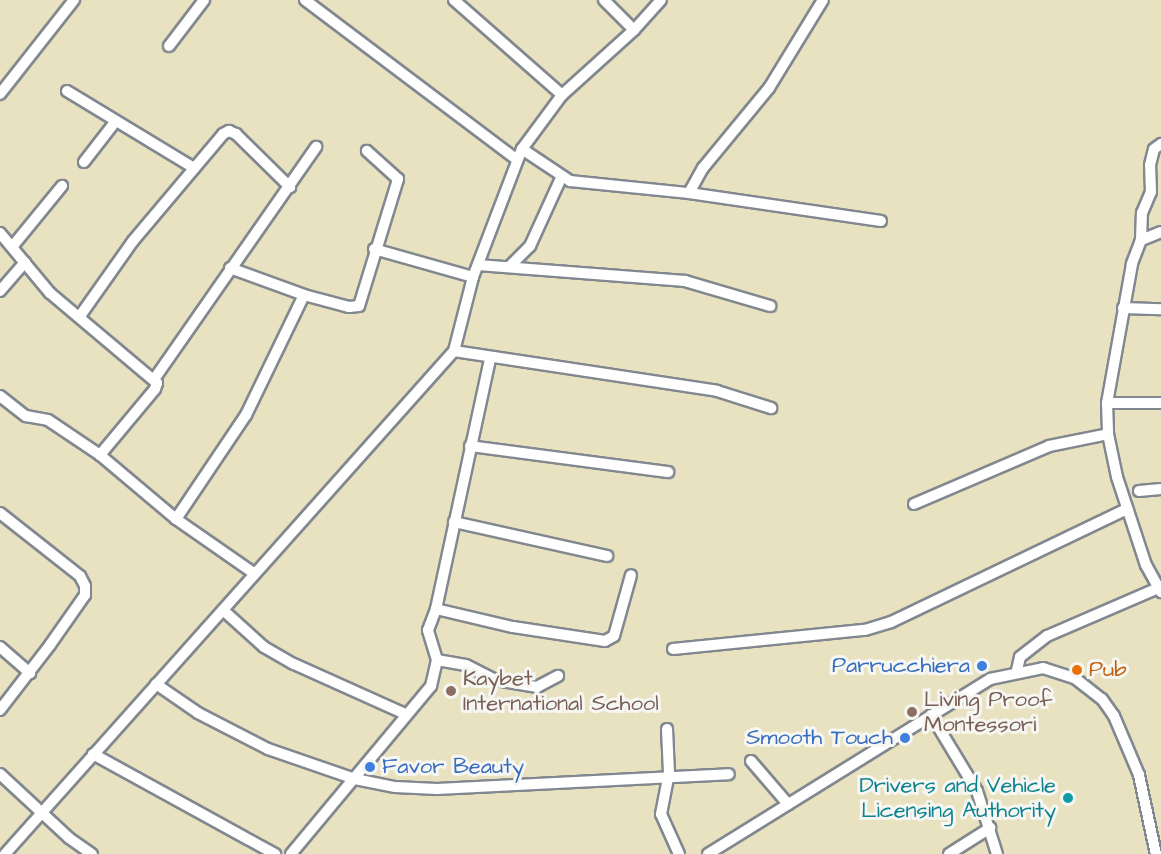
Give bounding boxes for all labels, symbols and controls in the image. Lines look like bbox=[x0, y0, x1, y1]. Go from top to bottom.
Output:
place label: Parrucchiera bbox=[832, 653, 970, 679]
place label: Pub bbox=[1089, 657, 1127, 683]
marker: Parrucchiera bbox=[975, 659, 989, 673]
marker: Pub bbox=[1070, 663, 1084, 677]
place label: Kaybet International School bbox=[463, 665, 659, 716]
marker: Kaybet International School bbox=[444, 684, 458, 698]
place label: Living Proof Montessori bbox=[924, 686, 1052, 738]
marker: Living Proof Montessori bbox=[905, 705, 919, 719]
place label: Smooth Touch bbox=[746, 725, 893, 751]
marker: Smooth Touch bbox=[898, 731, 912, 745]
place label: Favor Beauty bbox=[382, 754, 524, 780]
marker: Favor Beauty bbox=[363, 760, 377, 774]
place label: Drivers and Vehicle Licensing Authority bbox=[859, 772, 1056, 824]
marker: Drivers and Vehicle Licensing Authority bbox=[1061, 791, 1075, 805]

